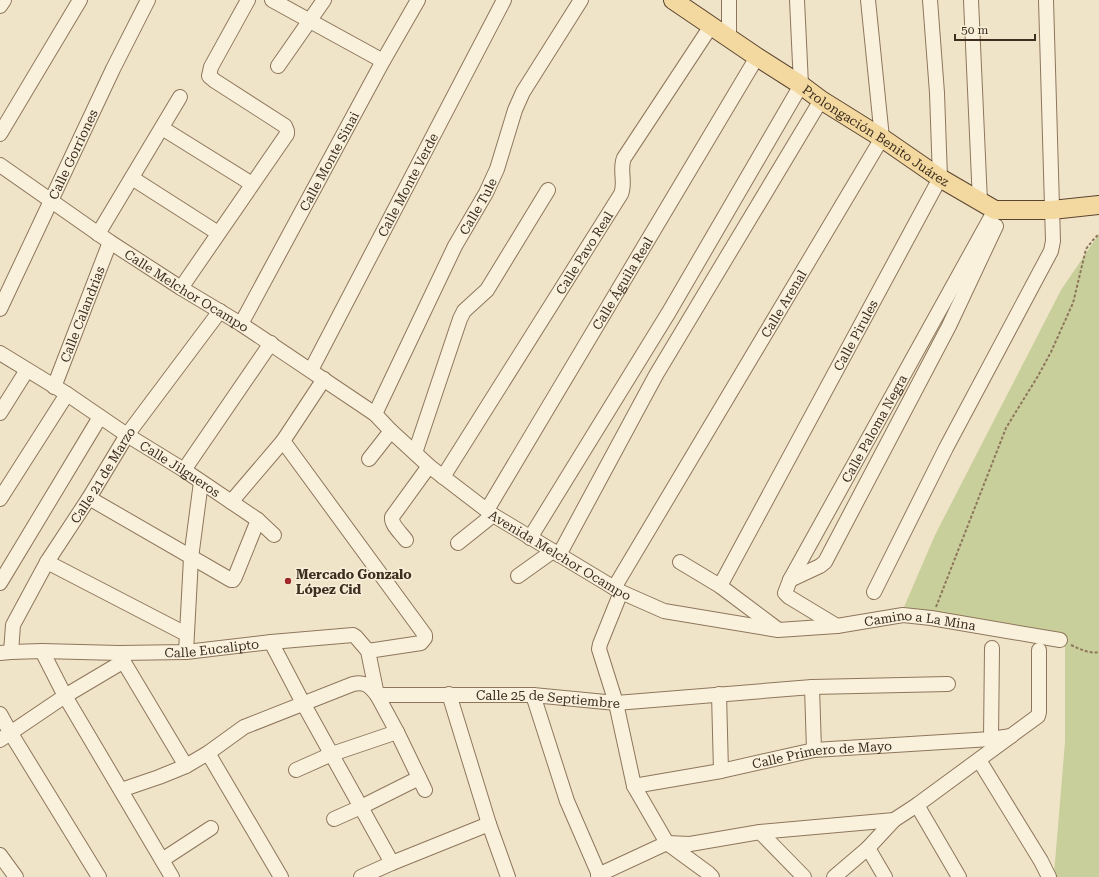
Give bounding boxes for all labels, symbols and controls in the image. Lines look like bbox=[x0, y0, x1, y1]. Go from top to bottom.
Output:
scale bar bbox=[955, 16, 1035, 42]
text: 50 m bbox=[961, 23, 988, 37]
street label: Prolongación Benito Juárez bbox=[799, 82, 952, 190]
street label: Calle Gorriones bbox=[46, 107, 101, 202]
street label: Calle Monte Sinai bbox=[296, 109, 362, 214]
street label: Calle Monte Verde bbox=[375, 131, 441, 239]
street label: Calle Tule bbox=[456, 176, 500, 237]
street label: Calle Pavo Real bbox=[553, 209, 616, 297]
street label: Calle Águila Real bbox=[589, 234, 656, 332]
street label: Calle Melchor Ocampo bbox=[122, 246, 252, 335]
street label: Calle Calandrias bbox=[57, 264, 108, 365]
street label: Calle Arenal bbox=[758, 267, 810, 340]
street label: Calle Pirules bbox=[831, 297, 881, 373]
street label: Calle Paloma Negra bbox=[839, 372, 910, 485]
street label: Calle 21 de Marzo bbox=[68, 424, 138, 526]
street label: Calle Jilgueros bbox=[137, 438, 223, 500]
street label: Avenida Melchor Ocampo bbox=[486, 507, 633, 603]
place label: Mercado Gonzalo López Cid bbox=[296, 567, 412, 597]
marker: Mercado Gonzalo López Cid bbox=[283, 576, 293, 586]
street label: Camino a La Mina bbox=[863, 608, 977, 634]
street label: Calle Eucalipto bbox=[164, 636, 260, 660]
street label: Calle 25 de Septiembre bbox=[476, 688, 620, 711]
street label: Calle Primero de Mayo bbox=[751, 738, 892, 772]

